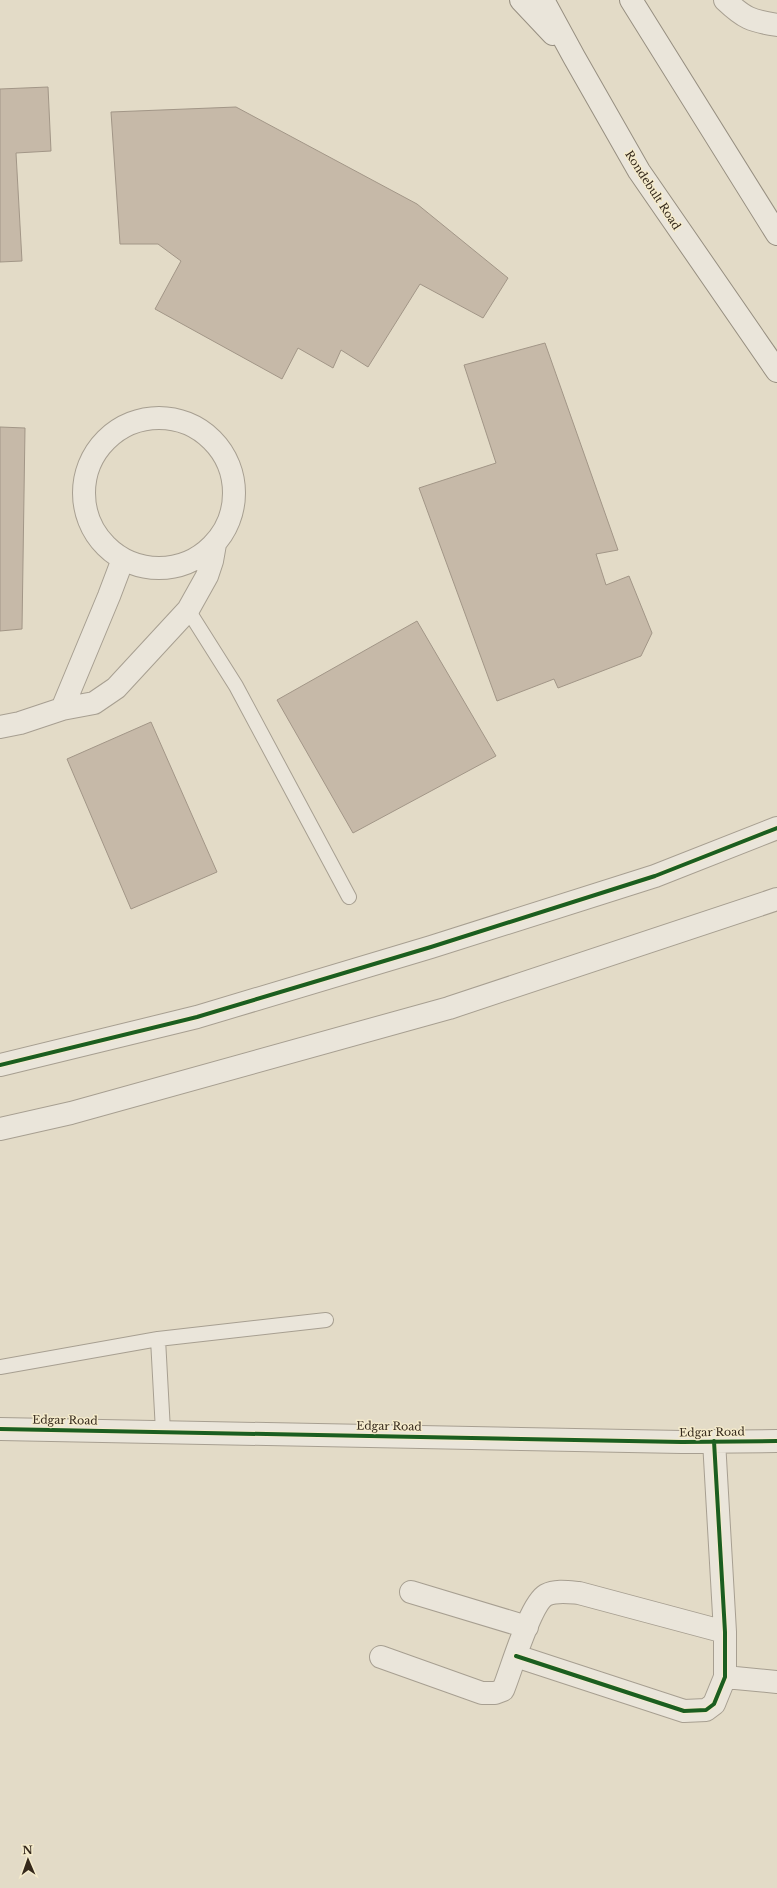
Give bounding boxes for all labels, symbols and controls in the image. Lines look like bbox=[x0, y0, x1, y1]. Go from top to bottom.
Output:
street label: Rondebult Road bbox=[622, 148, 684, 233]
street label: Edgar Road bbox=[32, 1412, 98, 1428]
street label: Edgar Road bbox=[356, 1418, 422, 1434]
street label: Edgar Road bbox=[679, 1424, 745, 1440]
north arrow bbox=[8, 1840, 48, 1880]
text: N bbox=[22, 1843, 34, 1857]

